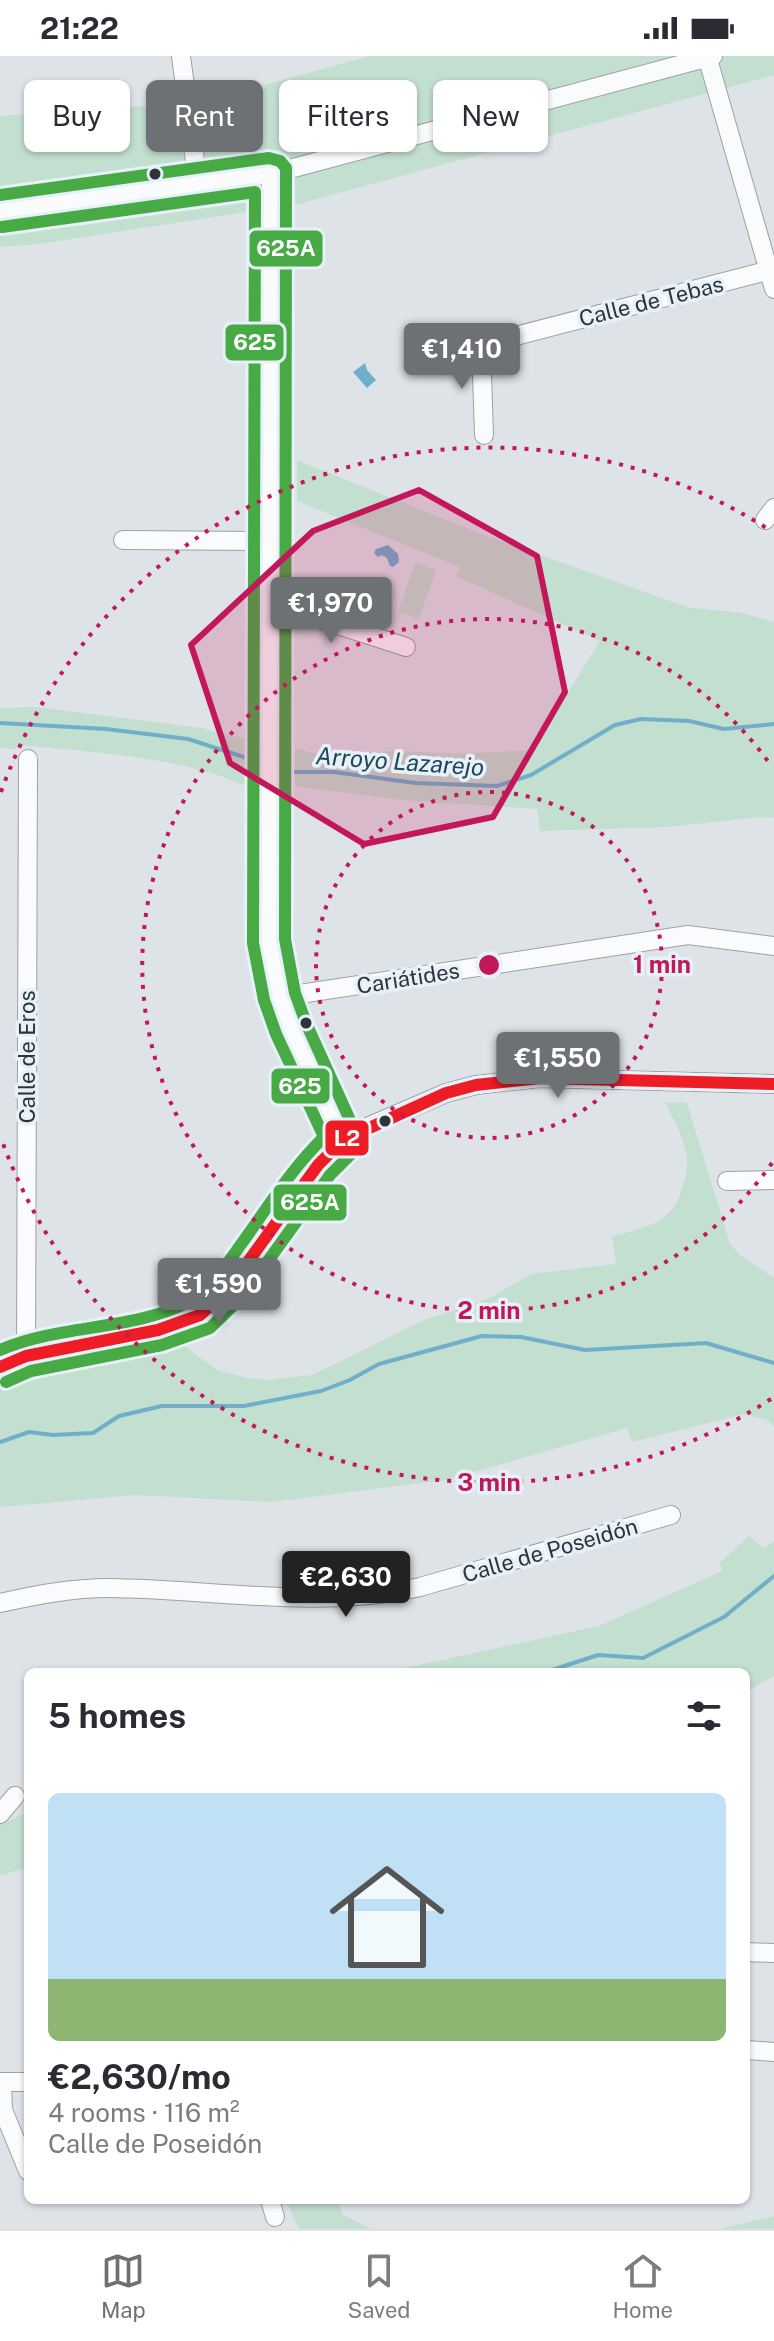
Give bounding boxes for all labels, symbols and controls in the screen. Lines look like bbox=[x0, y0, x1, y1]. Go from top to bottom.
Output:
text: 21:22 bbox=[40, 10, 119, 46]
chip: Buy bbox=[24, 80, 130, 152]
chip: Rent bbox=[146, 80, 263, 152]
chip: Filters bbox=[279, 80, 417, 152]
chip: New bbox=[433, 80, 548, 152]
unlabelled marker bbox=[147, 166, 163, 182]
line badge: 625A bbox=[248, 229, 324, 268]
text: 625A bbox=[256, 235, 316, 261]
street label: Calle de Tebas bbox=[576, 270, 726, 332]
line badge: 625 bbox=[224, 323, 285, 362]
pin: €1,410 bbox=[397, 323, 527, 391]
text: 625 bbox=[233, 329, 277, 355]
text: €1,410 bbox=[422, 333, 502, 364]
pin: €1,970 bbox=[266, 577, 396, 645]
text: €1,970 bbox=[289, 587, 373, 618]
water label: Arroyo Lazarejo bbox=[315, 741, 485, 781]
text: 1 min bbox=[633, 950, 691, 978]
centre of rings bbox=[475, 951, 503, 979]
street label: Cariátides bbox=[355, 957, 461, 999]
street label: Calle de Eros bbox=[14, 990, 40, 1124]
unlabelled marker bbox=[298, 1015, 314, 1031]
pin: €1,550 bbox=[493, 1032, 623, 1100]
text: €1,550 bbox=[514, 1042, 602, 1073]
line badge: 625 bbox=[270, 1067, 331, 1105]
text: 625 bbox=[278, 1073, 322, 1099]
unlabelled marker bbox=[377, 1113, 393, 1129]
line badge: L2 bbox=[324, 1119, 370, 1157]
text: L2 bbox=[334, 1125, 360, 1151]
line badge: 625A bbox=[272, 1183, 348, 1222]
text: 625A bbox=[280, 1189, 340, 1215]
pin: €1,590 bbox=[154, 1258, 284, 1326]
text: €1,590 bbox=[176, 1268, 262, 1299]
text: 2 min bbox=[458, 1296, 520, 1324]
text: 3 min bbox=[457, 1468, 521, 1496]
street label: Calle de Poseidón bbox=[459, 1513, 641, 1587]
pin: €2,630 bbox=[281, 1551, 411, 1619]
text: €2,630 bbox=[300, 1561, 392, 1592]
icon: filters bbox=[682, 1694, 726, 1738]
text: 5 homes bbox=[48, 1696, 186, 1736]
icon: home bbox=[315, 1845, 459, 1989]
text: €2,630/mo bbox=[48, 2057, 231, 2097]
text: 4 rooms · 116 m² bbox=[48, 2097, 240, 2128]
text: Calle de Poseidón bbox=[48, 2128, 262, 2159]
tab: Map bbox=[101, 2249, 146, 2323]
tab: Saved bbox=[348, 2249, 410, 2323]
tab: Home bbox=[612, 2249, 673, 2323]

